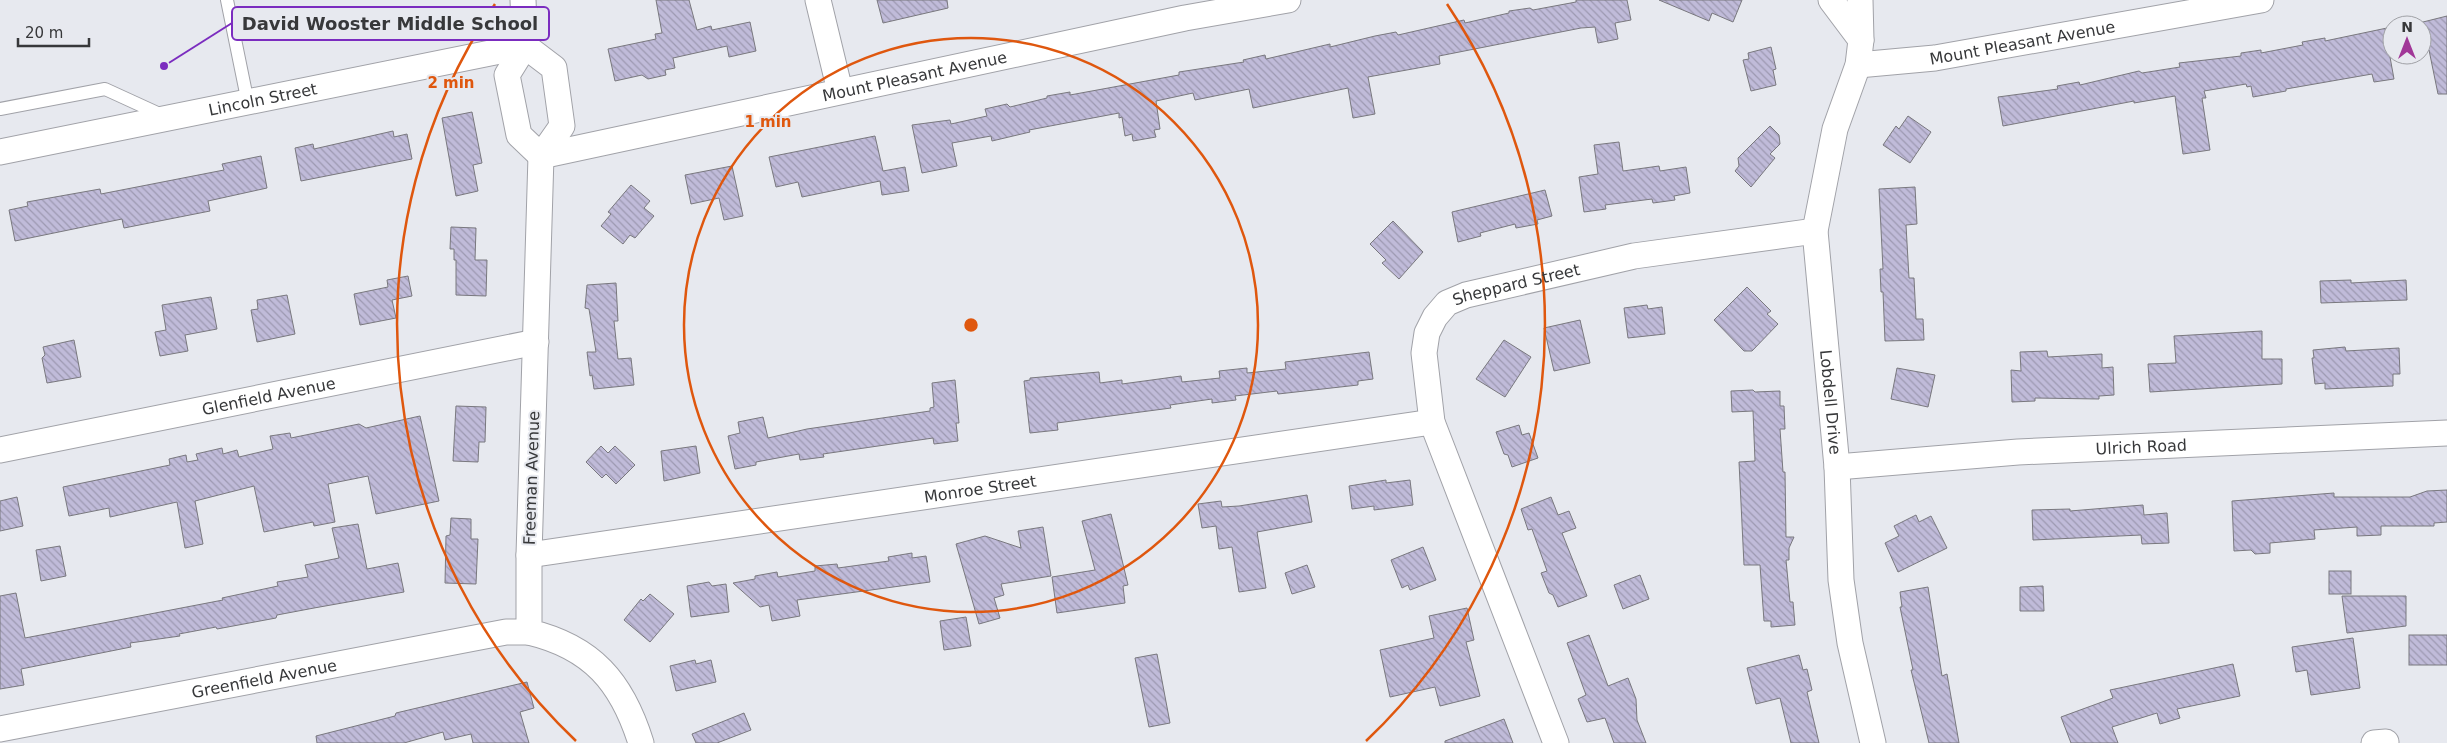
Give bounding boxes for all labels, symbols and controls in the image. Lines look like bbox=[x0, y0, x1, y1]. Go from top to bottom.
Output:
callout: David Wooster Middle School bbox=[232, 7, 549, 40]
text: David Wooster Middle School bbox=[242, 13, 538, 34]
scale bar bbox=[18, 15, 89, 47]
north arrow bbox=[2382, 15, 2432, 65]
street label: Mount Pleasant Avenue bbox=[1928, 17, 2117, 69]
text: N bbox=[2401, 19, 2413, 35]
text: 20 m bbox=[25, 24, 63, 42]
street label: Mount Pleasant Avenue bbox=[821, 47, 1009, 105]
text: 2 min bbox=[427, 74, 475, 92]
street label: Lincoln Street bbox=[207, 79, 319, 120]
text: 1 min bbox=[744, 113, 792, 131]
street label: Sheppard Street bbox=[1450, 260, 1582, 310]
centre of rings bbox=[962, 316, 980, 334]
street label: Lobdell Drive bbox=[1816, 349, 1845, 455]
street label: Glenfield Avenue bbox=[200, 374, 337, 419]
street label: Freeman Avenue bbox=[520, 411, 543, 545]
street label: Ulrich Road bbox=[2095, 436, 2187, 459]
street label: Monroe Street bbox=[923, 471, 1038, 507]
street label: Greenfield Avenue bbox=[190, 656, 339, 702]

